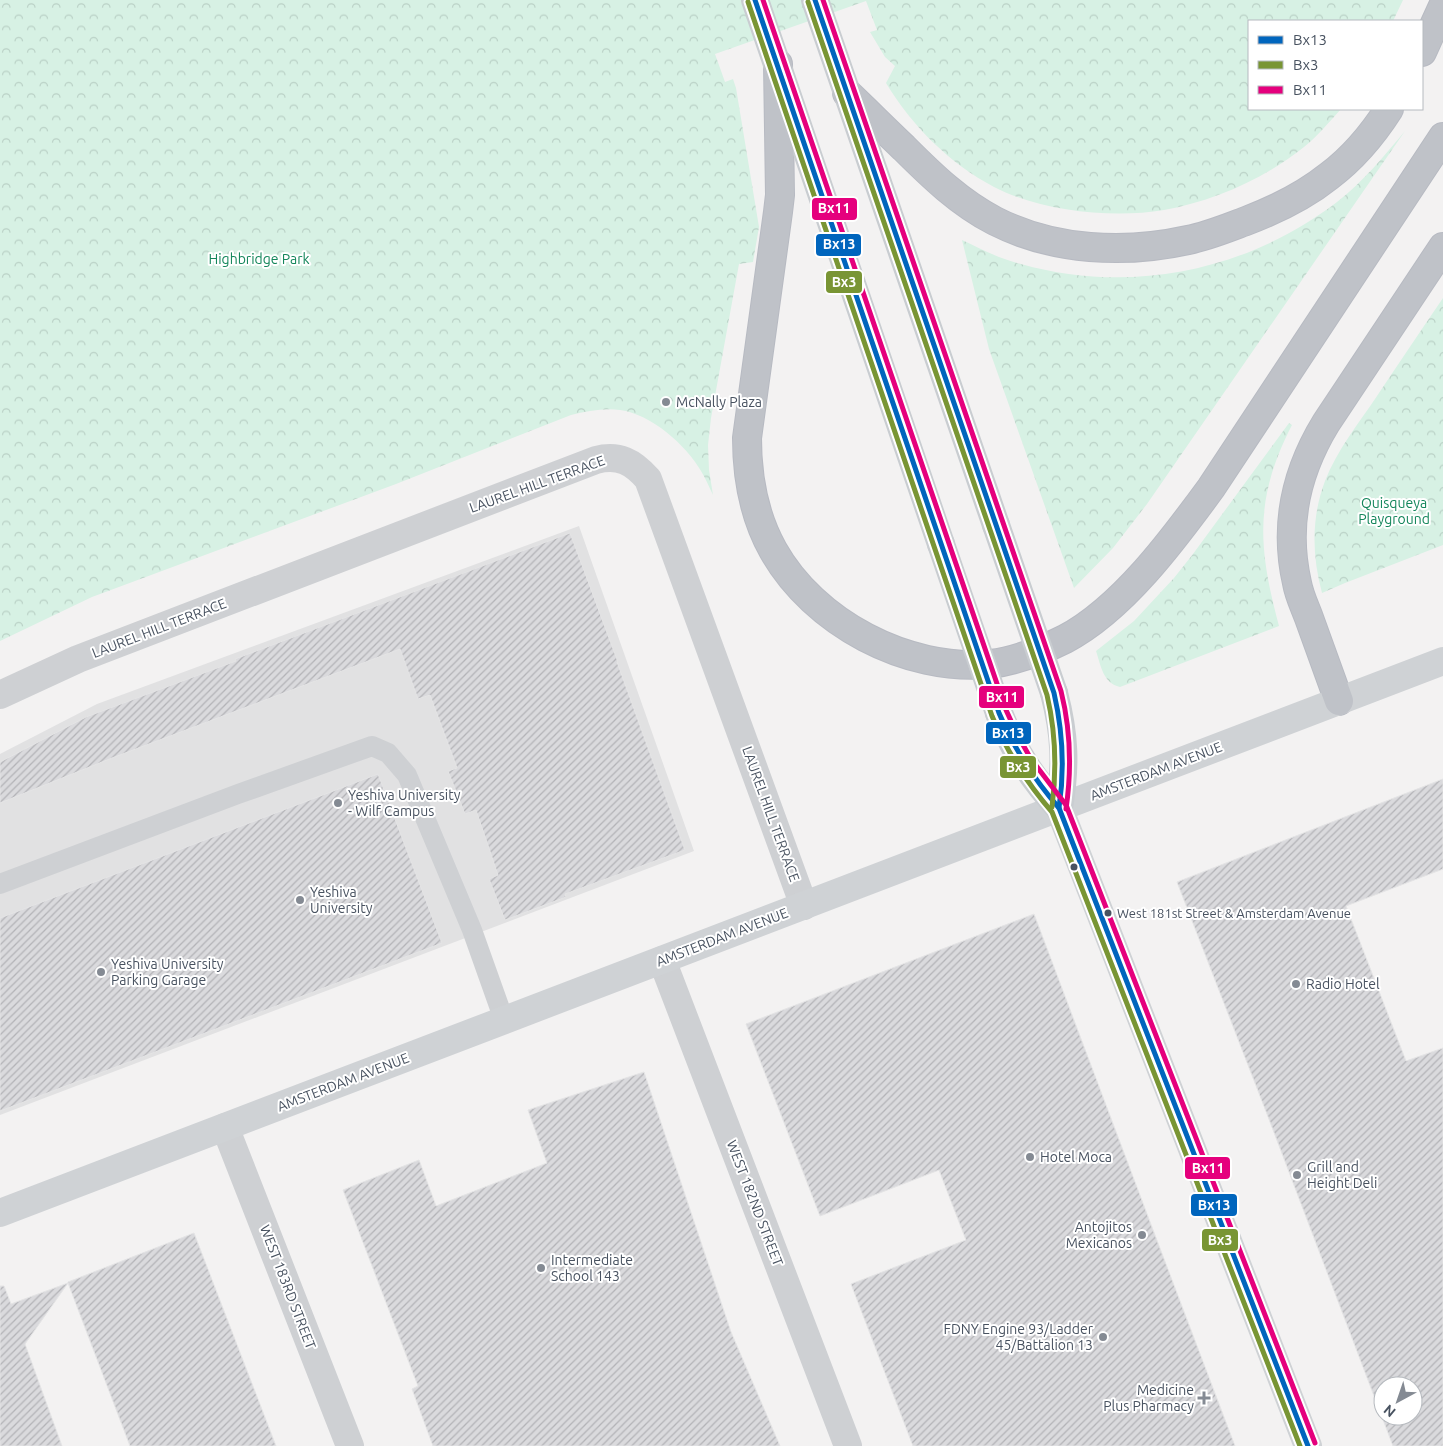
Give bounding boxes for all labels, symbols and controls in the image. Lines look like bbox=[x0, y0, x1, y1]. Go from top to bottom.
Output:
legend bbox=[1248, 20, 1423, 110]
text: Bx13 bbox=[1293, 31, 1327, 48]
text: Bx3 bbox=[1293, 56, 1319, 73]
text: Bx11 bbox=[1293, 81, 1327, 98]
line badge: Bx11 bbox=[811, 197, 858, 221]
text: Bx11 bbox=[818, 200, 850, 216]
line badge: Bx13 bbox=[815, 233, 862, 257]
text: Bx13 bbox=[823, 236, 855, 252]
park label: Highbridge Park bbox=[208, 251, 310, 267]
line badge: Bx3 bbox=[825, 270, 863, 294]
text: Bx3 bbox=[832, 274, 856, 290]
place label: McNally Plaza bbox=[676, 394, 762, 410]
marker: McNally Plaza bbox=[660, 396, 672, 408]
street label: LAUREL HILL TERRACE bbox=[467, 452, 607, 516]
park label: Quisqueya Playground bbox=[1358, 495, 1430, 527]
street label: LAUREL HILL TERRACE bbox=[89, 595, 229, 661]
line badge: Bx11 bbox=[978, 685, 1025, 709]
text: Bx11 bbox=[986, 689, 1018, 705]
line badge: Bx13 bbox=[985, 721, 1032, 745]
text: Bx13 bbox=[992, 725, 1024, 741]
street label: AMSTERDAM AVENUE bbox=[1088, 738, 1224, 804]
street label: LAUREL HILL TERRACE bbox=[739, 744, 803, 884]
line badge: Bx3 bbox=[999, 755, 1037, 779]
text: Bx3 bbox=[1006, 759, 1030, 775]
place label: Yeshiva University - Wilf Campus bbox=[348, 787, 461, 819]
marker: Yeshiva University - Wilf Campus bbox=[332, 797, 344, 809]
unlabelled marker bbox=[1069, 862, 1079, 872]
place label: Yeshiva University bbox=[310, 884, 373, 916]
marker: Yeshiva University bbox=[294, 894, 306, 906]
street label: AMSTERDAM AVENUE bbox=[654, 904, 790, 970]
place label: West 181st Street & Amsterdam Avenue bbox=[1117, 906, 1351, 920]
marker: West 181st Street & Amsterdam Avenue bbox=[1103, 908, 1113, 918]
place label: Yeshiva University Parking Garage bbox=[111, 956, 224, 988]
marker: Yeshiva University Parking Garage bbox=[95, 966, 107, 978]
place label: Radio Hotel bbox=[1306, 976, 1380, 992]
marker: Radio Hotel bbox=[1290, 978, 1302, 990]
street label: AMSTERDAM AVENUE bbox=[275, 1049, 411, 1115]
street label: WEST 182ND STREET bbox=[724, 1138, 786, 1268]
place label: Hotel Moca bbox=[1040, 1149, 1112, 1165]
marker: Hotel Moca bbox=[1024, 1151, 1036, 1163]
line badge: Bx11 bbox=[1184, 1156, 1231, 1180]
place label: Grill and Height Deli bbox=[1307, 1159, 1377, 1191]
text: Bx11 bbox=[1192, 1160, 1224, 1176]
marker: Grill and Height Deli bbox=[1291, 1169, 1303, 1181]
line badge: Bx13 bbox=[1190, 1193, 1238, 1217]
text: Bx13 bbox=[1198, 1197, 1230, 1213]
place label: Antojitos Mexicanos bbox=[1066, 1219, 1132, 1251]
street label: WEST 183RD STREET bbox=[257, 1223, 319, 1352]
line badge: Bx3 bbox=[1201, 1228, 1239, 1252]
marker: Antojitos Mexicanos bbox=[1136, 1229, 1148, 1241]
text: Bx3 bbox=[1208, 1232, 1232, 1248]
place label: Intermediate School 143 bbox=[551, 1252, 633, 1284]
marker: Intermediate School 143 bbox=[535, 1262, 547, 1274]
place label: FDNY Engine 93/Ladder 45/Battalion 13 bbox=[944, 1321, 1094, 1353]
marker: FDNY Engine 93/Ladder 45/Battalion 13 bbox=[1097, 1331, 1109, 1343]
north arrow bbox=[1373, 1376, 1423, 1426]
place label: Medicine Plus Pharmacy bbox=[1103, 1382, 1194, 1414]
marker: Medicine Plus Pharmacy bbox=[1198, 1392, 1210, 1404]
text: N bbox=[1380, 1401, 1399, 1420]

